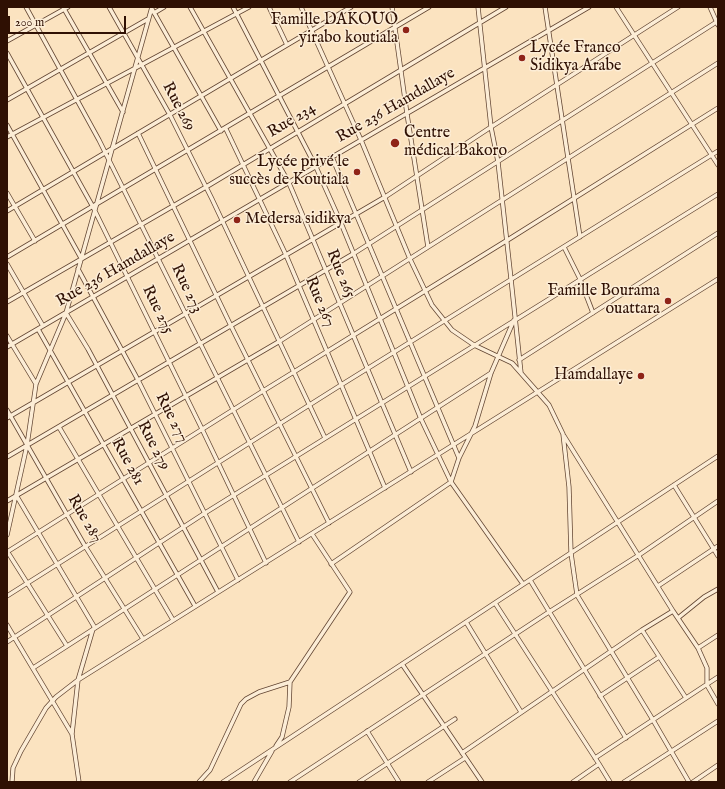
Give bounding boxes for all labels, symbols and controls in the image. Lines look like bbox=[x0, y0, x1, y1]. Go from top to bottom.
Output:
scale bar bbox=[10, 8, 128, 34]
place label: Famille DAKOUO yirabo koutiala bbox=[271, 11, 398, 49]
text: 200 m bbox=[15, 15, 44, 30]
marker: Famille DAKOUO yirabo koutiala bbox=[401, 25, 411, 35]
place label: Lycée Franco Sidikya Arabe bbox=[530, 39, 621, 77]
marker: Lycée Franco Sidikya Arabe bbox=[517, 53, 527, 63]
street label: Rue 236 Hamdallaye bbox=[333, 64, 459, 148]
street label: Rue 269 bbox=[157, 79, 199, 135]
street label: Rue 234 bbox=[265, 99, 319, 143]
place label: Centre médical Bakoro bbox=[404, 124, 507, 162]
marker: Centre médical Bakoro bbox=[389, 137, 401, 149]
place label: Lycée privé le succès de Koutiala bbox=[229, 153, 349, 191]
marker: Lycée privé le succès de Koutiala bbox=[352, 167, 362, 177]
place label: Medersa sidikya bbox=[245, 210, 351, 230]
marker: Medersa sidikya bbox=[232, 215, 242, 225]
street label: Rue 236 Hamdallaye bbox=[53, 228, 179, 312]
street label: Rue 265 bbox=[321, 247, 359, 301]
street label: Rue 273 bbox=[166, 261, 206, 317]
street label: Rue 267 bbox=[300, 274, 338, 330]
street label: Rue 275 bbox=[137, 282, 177, 338]
place label: Famille Bourama ouattara bbox=[547, 282, 660, 320]
marker: Famille Bourama ouattara bbox=[663, 296, 673, 306]
place label: Hamdallaye bbox=[554, 366, 633, 386]
marker: Hamdallaye bbox=[636, 371, 646, 381]
street label: Rue 277 bbox=[150, 390, 192, 446]
street label: Rue 279 bbox=[132, 418, 174, 474]
street label: Rue 281 bbox=[106, 435, 148, 489]
street label: Rue 287 bbox=[63, 491, 105, 547]

